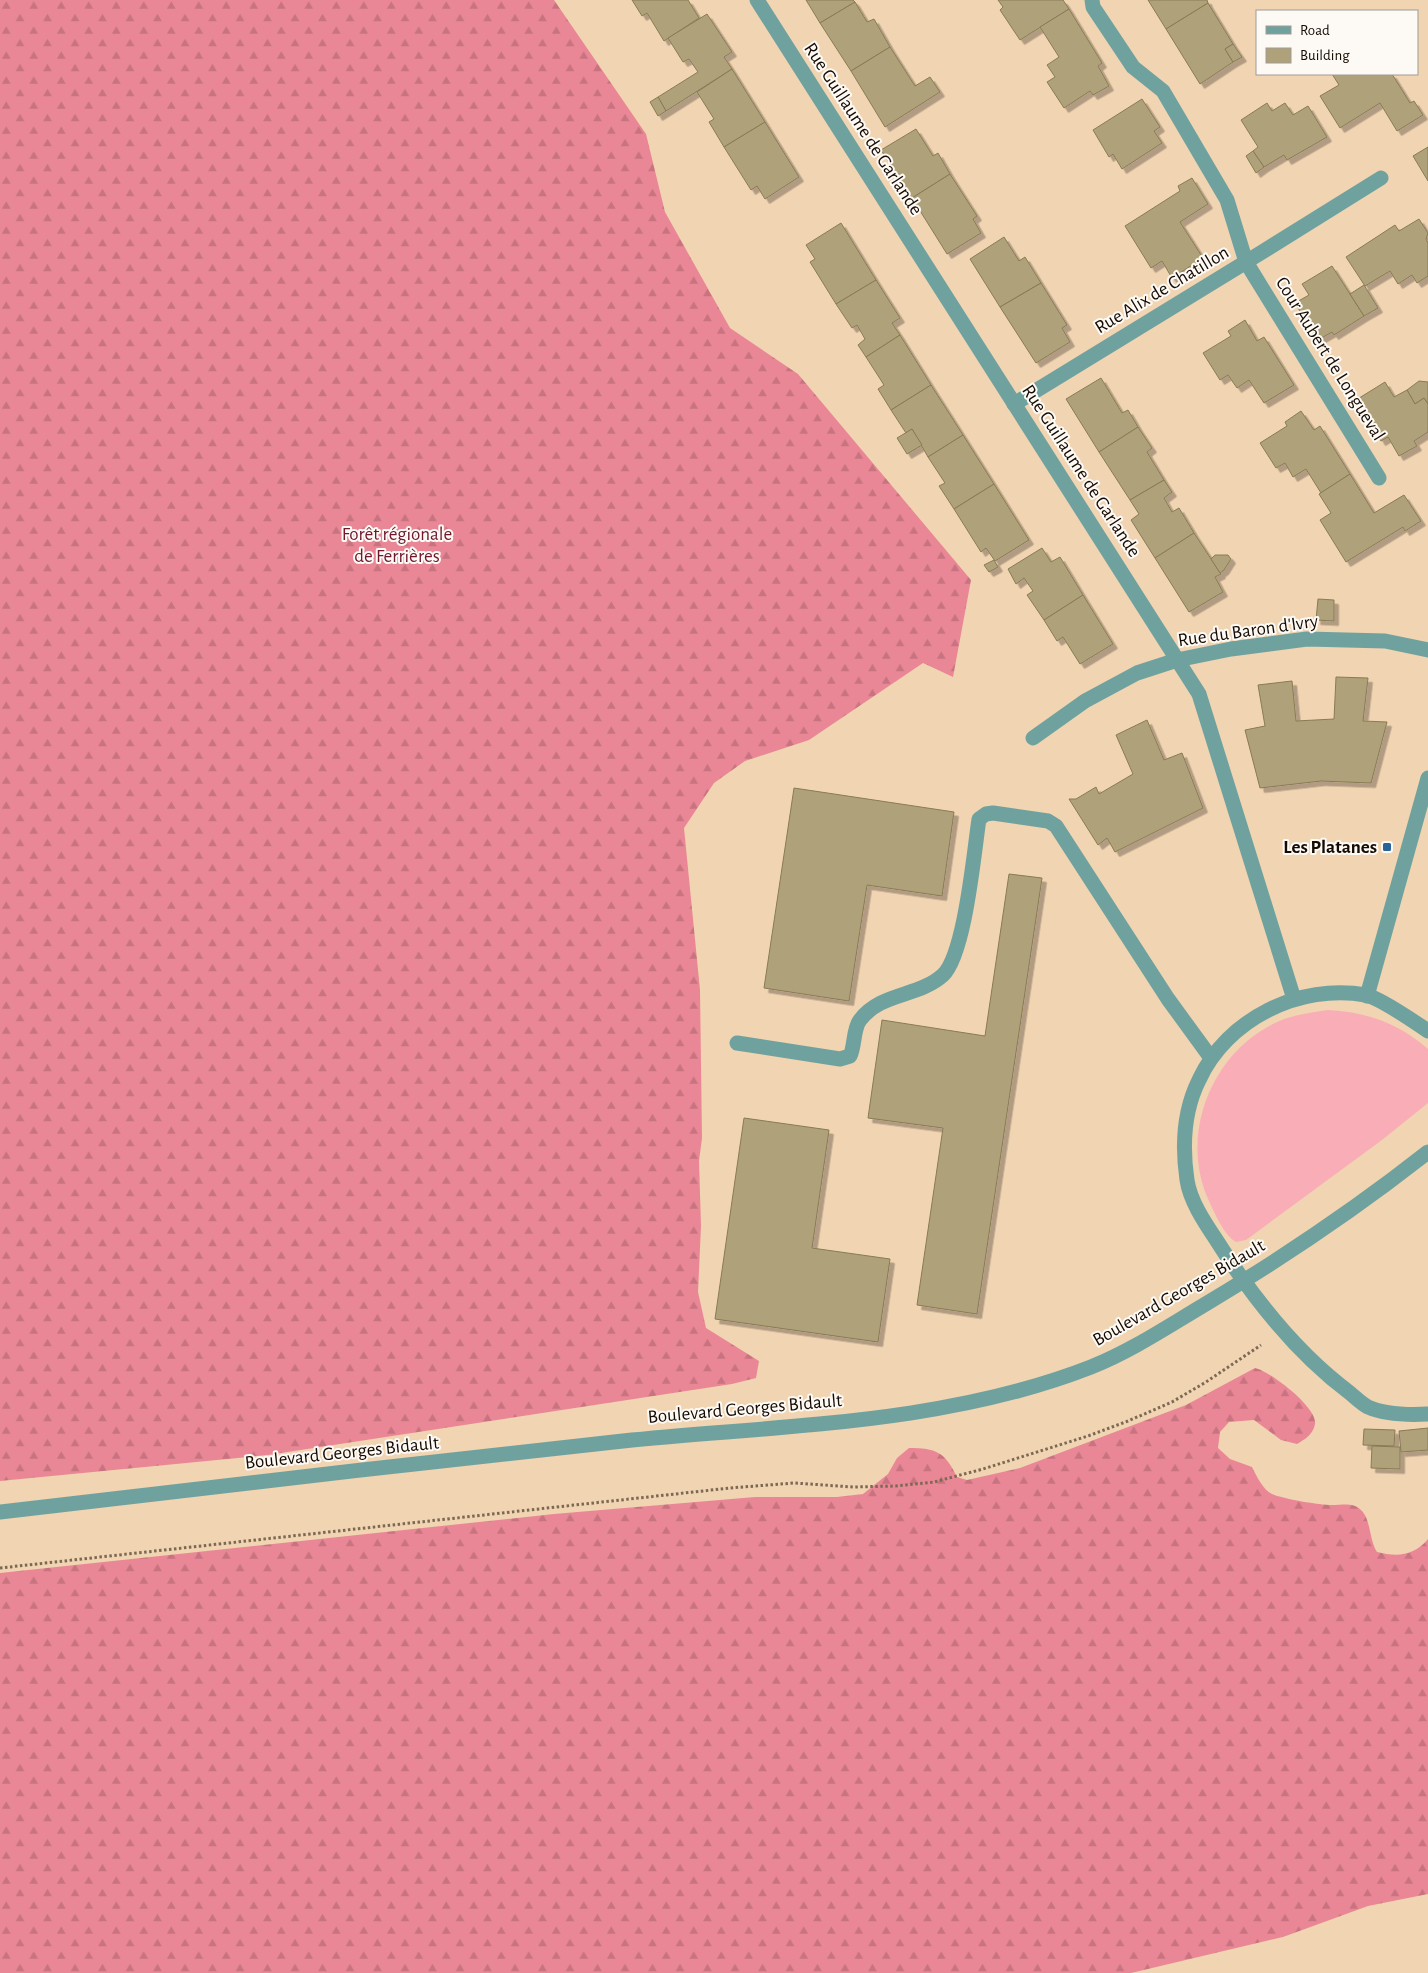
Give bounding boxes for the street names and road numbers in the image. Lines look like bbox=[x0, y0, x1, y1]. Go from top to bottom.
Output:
street label: Rue Guillaume de Garlande bbox=[800, 39, 926, 219]
street label: Rue Alix de Chatillon bbox=[1092, 243, 1232, 337]
street label: Cour Aubert de Longueval bbox=[1272, 274, 1388, 444]
street label: Rue Guillaume de Garlande bbox=[1018, 381, 1144, 561]
street label: Rue du Baron d'Ivry bbox=[1177, 612, 1319, 650]
street label: Boulevard Georges Bidault bbox=[1090, 1236, 1268, 1350]
street label: Boulevard Georges Bidault bbox=[647, 1391, 843, 1427]
street label: Boulevard Georges Bidault bbox=[244, 1433, 440, 1473]

